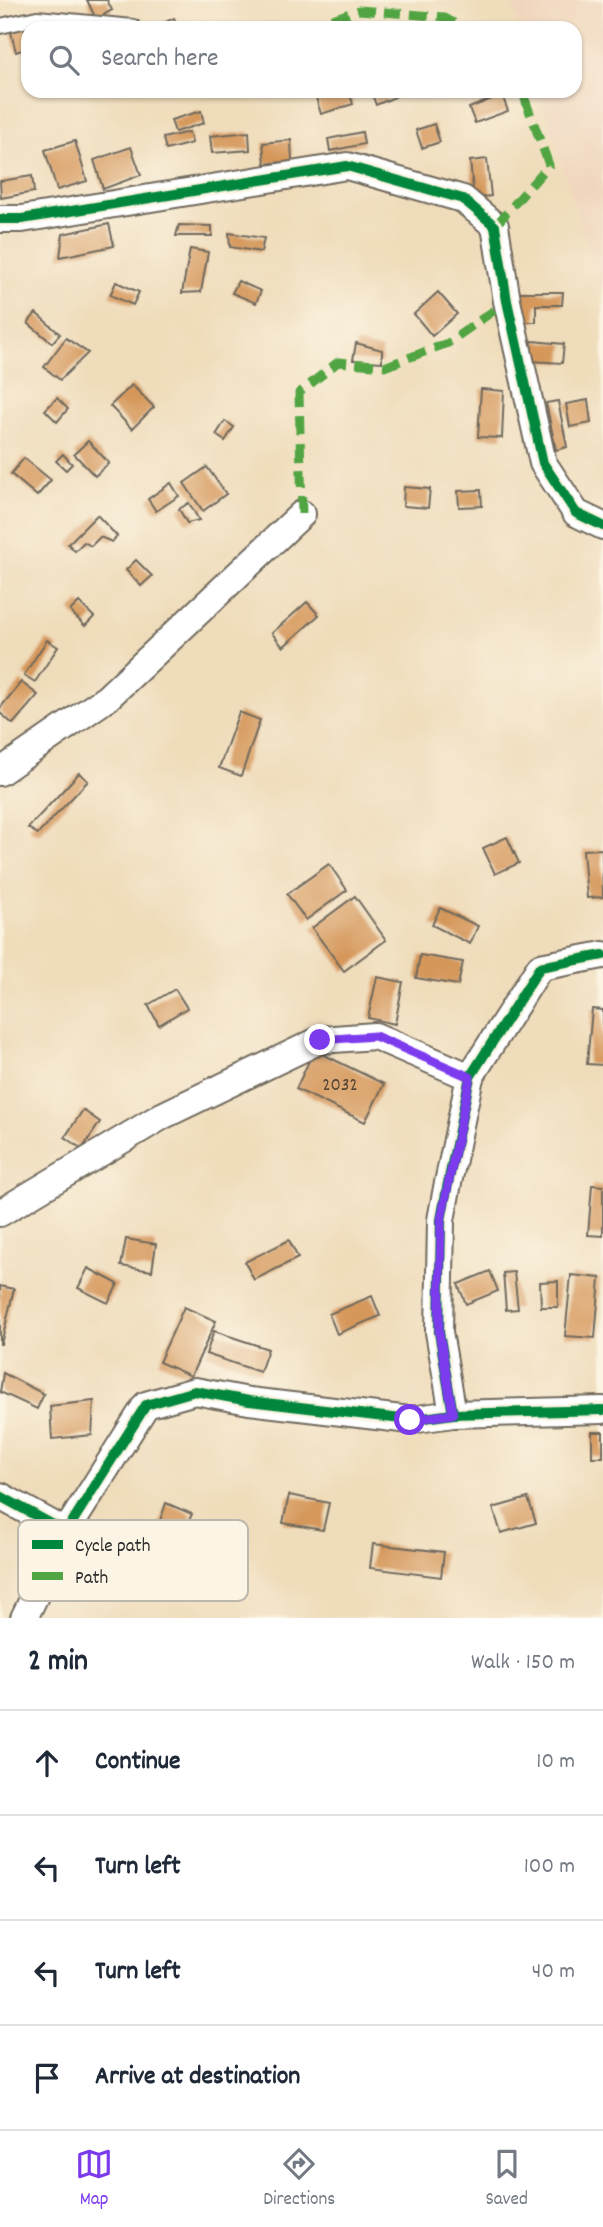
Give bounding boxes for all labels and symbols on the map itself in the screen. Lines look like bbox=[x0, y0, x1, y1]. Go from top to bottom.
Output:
route end bbox=[304, 1024, 335, 1055]
house number: 2032 bbox=[322, 1073, 358, 1100]
route start bbox=[394, 1404, 425, 1435]
legend bbox=[18, 1520, 248, 1601]
text: Cycle path bbox=[75, 1534, 150, 1561]
text: Path bbox=[75, 1566, 108, 1593]

